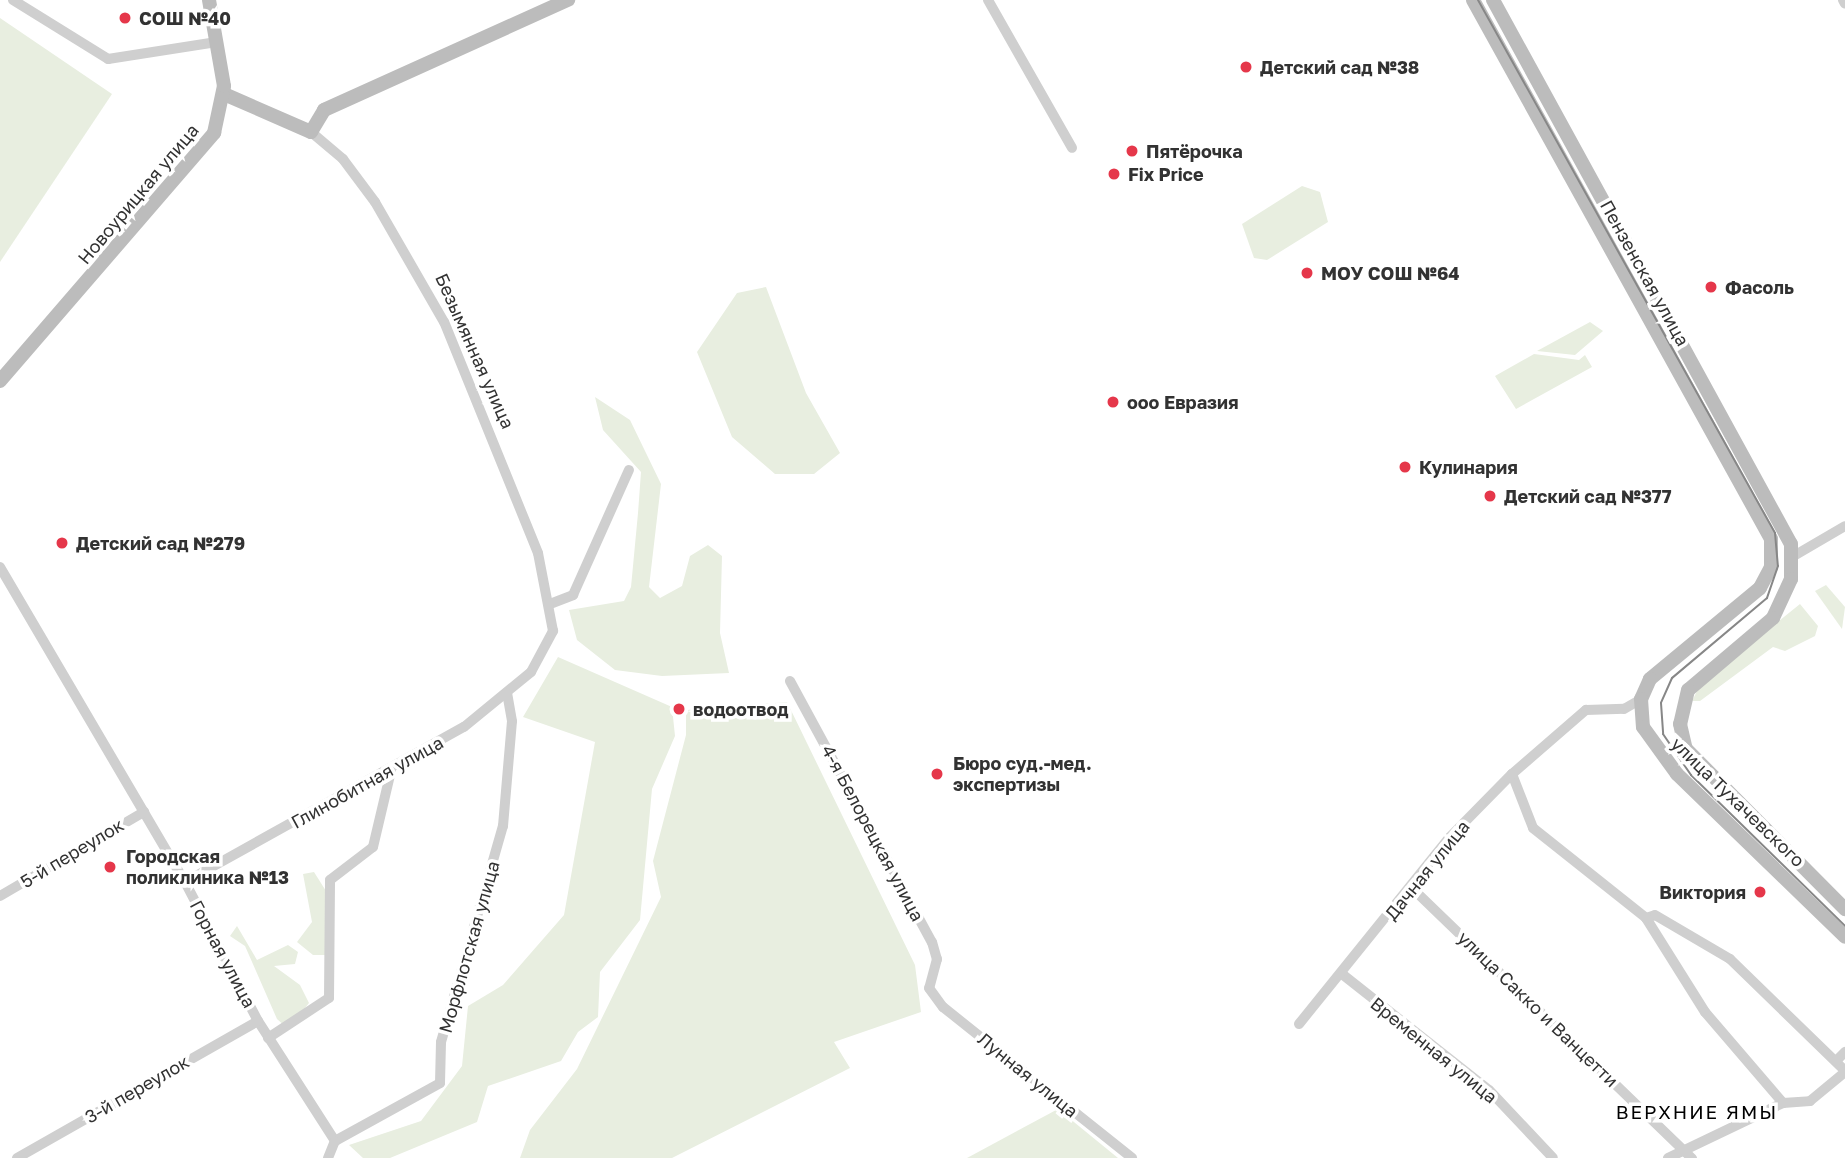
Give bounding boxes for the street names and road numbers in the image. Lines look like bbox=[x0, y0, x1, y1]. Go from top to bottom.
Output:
street label: Новоурицкая улица bbox=[73, 120, 203, 268]
street label: Пензенская улица bbox=[1596, 196, 1694, 350]
street label: Безымянная улица bbox=[431, 270, 519, 432]
street label: Глинобитная улица bbox=[287, 731, 447, 833]
street label: улица Тухачевского bbox=[1667, 733, 1809, 871]
street label: 4-я Белорецкая улица bbox=[817, 741, 929, 925]
street label: 5-й переулок bbox=[16, 814, 128, 892]
street label: Дачная улица bbox=[1380, 816, 1474, 924]
street label: Морфлотская улица bbox=[434, 859, 504, 1035]
street label: Горная улица bbox=[186, 897, 260, 1011]
street label: улица Сакко и Ванцетти bbox=[1453, 927, 1623, 1091]
street label: Временная улица bbox=[1366, 992, 1502, 1108]
street label: Лунная улица bbox=[974, 1028, 1082, 1122]
street label: 3-й переулок bbox=[81, 1050, 193, 1128]

